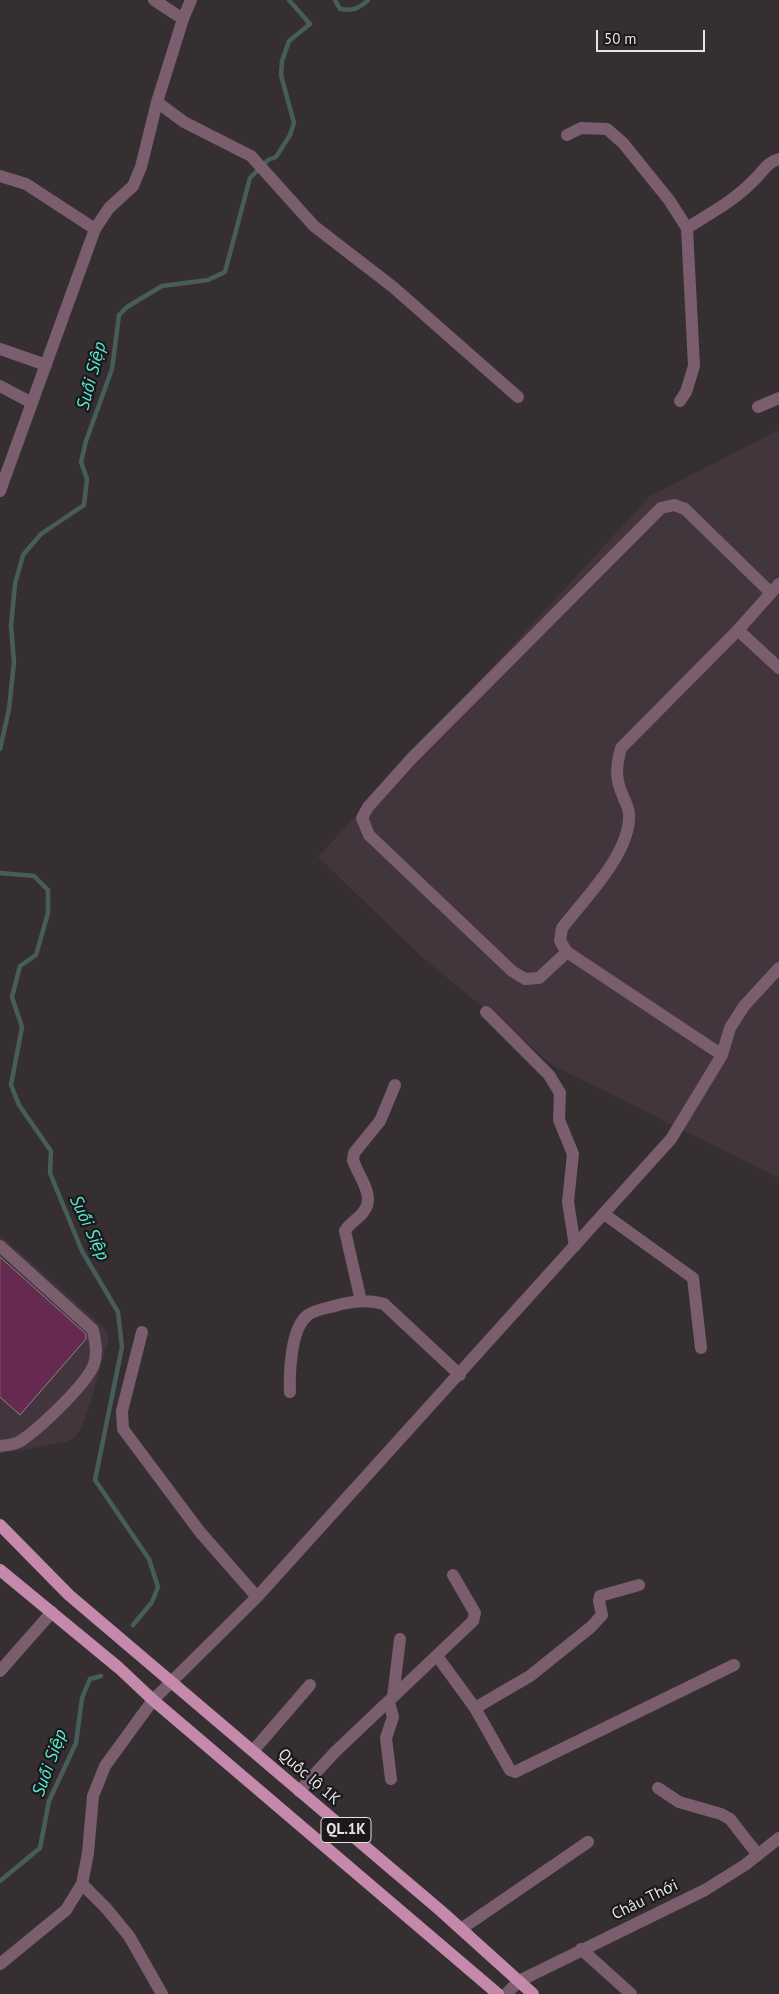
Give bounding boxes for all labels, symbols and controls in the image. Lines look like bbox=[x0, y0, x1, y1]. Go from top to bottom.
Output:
scale bar bbox=[599, 20, 708, 52]
text: 50 m bbox=[604, 29, 637, 48]
water label: Suối Siệp bbox=[73, 340, 111, 412]
water label: Suối Siệp bbox=[64, 1192, 114, 1264]
water label: Suối Siệp bbox=[28, 1727, 72, 1799]
street label: Quốc lộ 1K bbox=[274, 1745, 344, 1809]
road number: QL.1K bbox=[321, 1818, 371, 1842]
street label: Châu Thới bbox=[609, 1876, 681, 1924]

